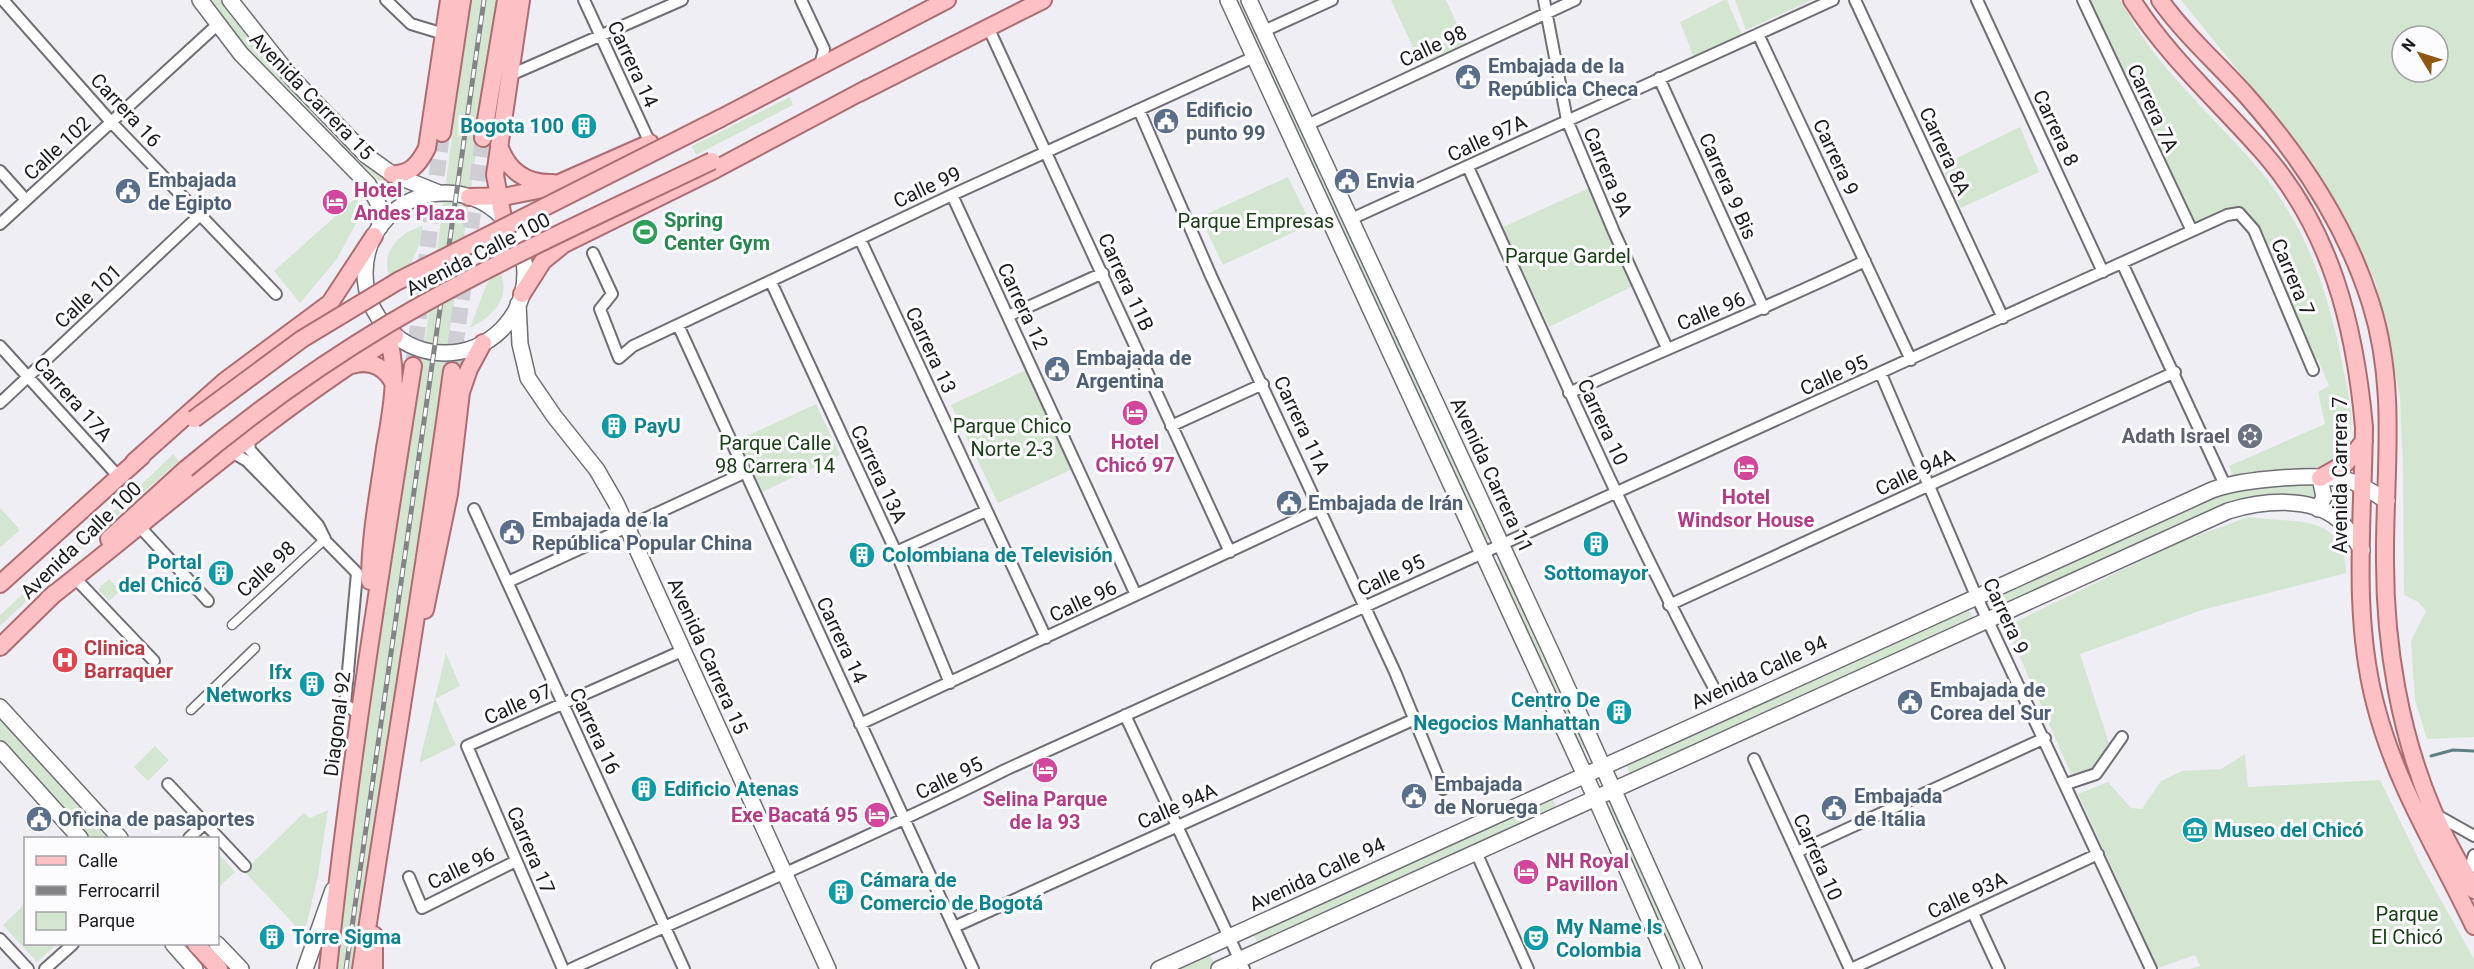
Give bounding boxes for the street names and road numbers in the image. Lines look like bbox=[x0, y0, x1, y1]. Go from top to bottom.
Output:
street label: Carrera 14 bbox=[603, 17, 663, 111]
street label: Calle 98 bbox=[1395, 20, 1471, 72]
street label: Avenida Carrera 15 bbox=[245, 27, 379, 165]
street label: Carrera 7A bbox=[2122, 60, 2184, 156]
street label: Carrera 16 bbox=[86, 68, 166, 152]
street label: Carrera 8 bbox=[2028, 86, 2084, 170]
street label: Carrera 8A bbox=[1914, 103, 1976, 199]
street label: Calle 97A bbox=[1444, 109, 1530, 167]
street label: Calle 102 bbox=[18, 111, 96, 185]
street label: Carrera 9 bbox=[1808, 115, 1864, 199]
street label: Carrera 9A bbox=[1579, 124, 1637, 220]
street label: Carrera 9 Bis bbox=[1694, 129, 1762, 243]
street label: Calle 99 bbox=[889, 161, 965, 213]
street label: Avenida Calle 100 bbox=[402, 207, 554, 301]
street label: Carrera 11B bbox=[1093, 229, 1159, 335]
street label: Carrera 7 bbox=[2266, 235, 2320, 319]
street label: Calle 101 bbox=[49, 259, 127, 333]
street label: Carrera 12 bbox=[993, 259, 1053, 353]
street label: Calle 96 bbox=[1673, 286, 1749, 336]
street label: Carrera 13 bbox=[901, 303, 961, 397]
street label: Calle 95 bbox=[1796, 349, 1872, 401]
street label: Carrera 17A bbox=[29, 352, 117, 446]
street label: Carrera 11A bbox=[1269, 372, 1335, 478]
street label: Carrera 10 bbox=[1573, 375, 1633, 469]
street label: Avenida Carrera 11 bbox=[1446, 394, 1538, 556]
street label: Avenida Carrera 7 bbox=[2328, 396, 2352, 554]
street label: Carrera 13A bbox=[846, 421, 912, 527]
street label: Calle 94A bbox=[1872, 443, 1958, 501]
street label: Avenida Calle 100 bbox=[16, 476, 146, 604]
street label: Calle 98 bbox=[232, 536, 300, 602]
street label: Calle 95 bbox=[1353, 549, 1429, 601]
street label: Avenida Carrera 15 bbox=[663, 574, 753, 738]
street label: Carrera 9 bbox=[1978, 574, 2034, 658]
street label: Calle 96 bbox=[1045, 575, 1121, 627]
street label: Carrera 14 bbox=[812, 593, 872, 687]
street label: Avenida Calle 94 bbox=[1687, 630, 1831, 714]
street label: Diagonal 92 bbox=[319, 670, 355, 778]
street label: Calle 97 bbox=[480, 678, 556, 730]
street label: Carrera 16 bbox=[565, 684, 625, 778]
street label: Calle 95 bbox=[912, 752, 986, 804]
street label: Calle 94A bbox=[1133, 778, 1221, 834]
street label: Carrera 17 bbox=[502, 803, 560, 897]
street label: Carrera 10 bbox=[1788, 810, 1848, 904]
street label: Avenida Calle 94 bbox=[1245, 832, 1389, 916]
street label: Calle 96 bbox=[424, 842, 498, 894]
street label: Calle 93A bbox=[1924, 866, 2010, 924]

